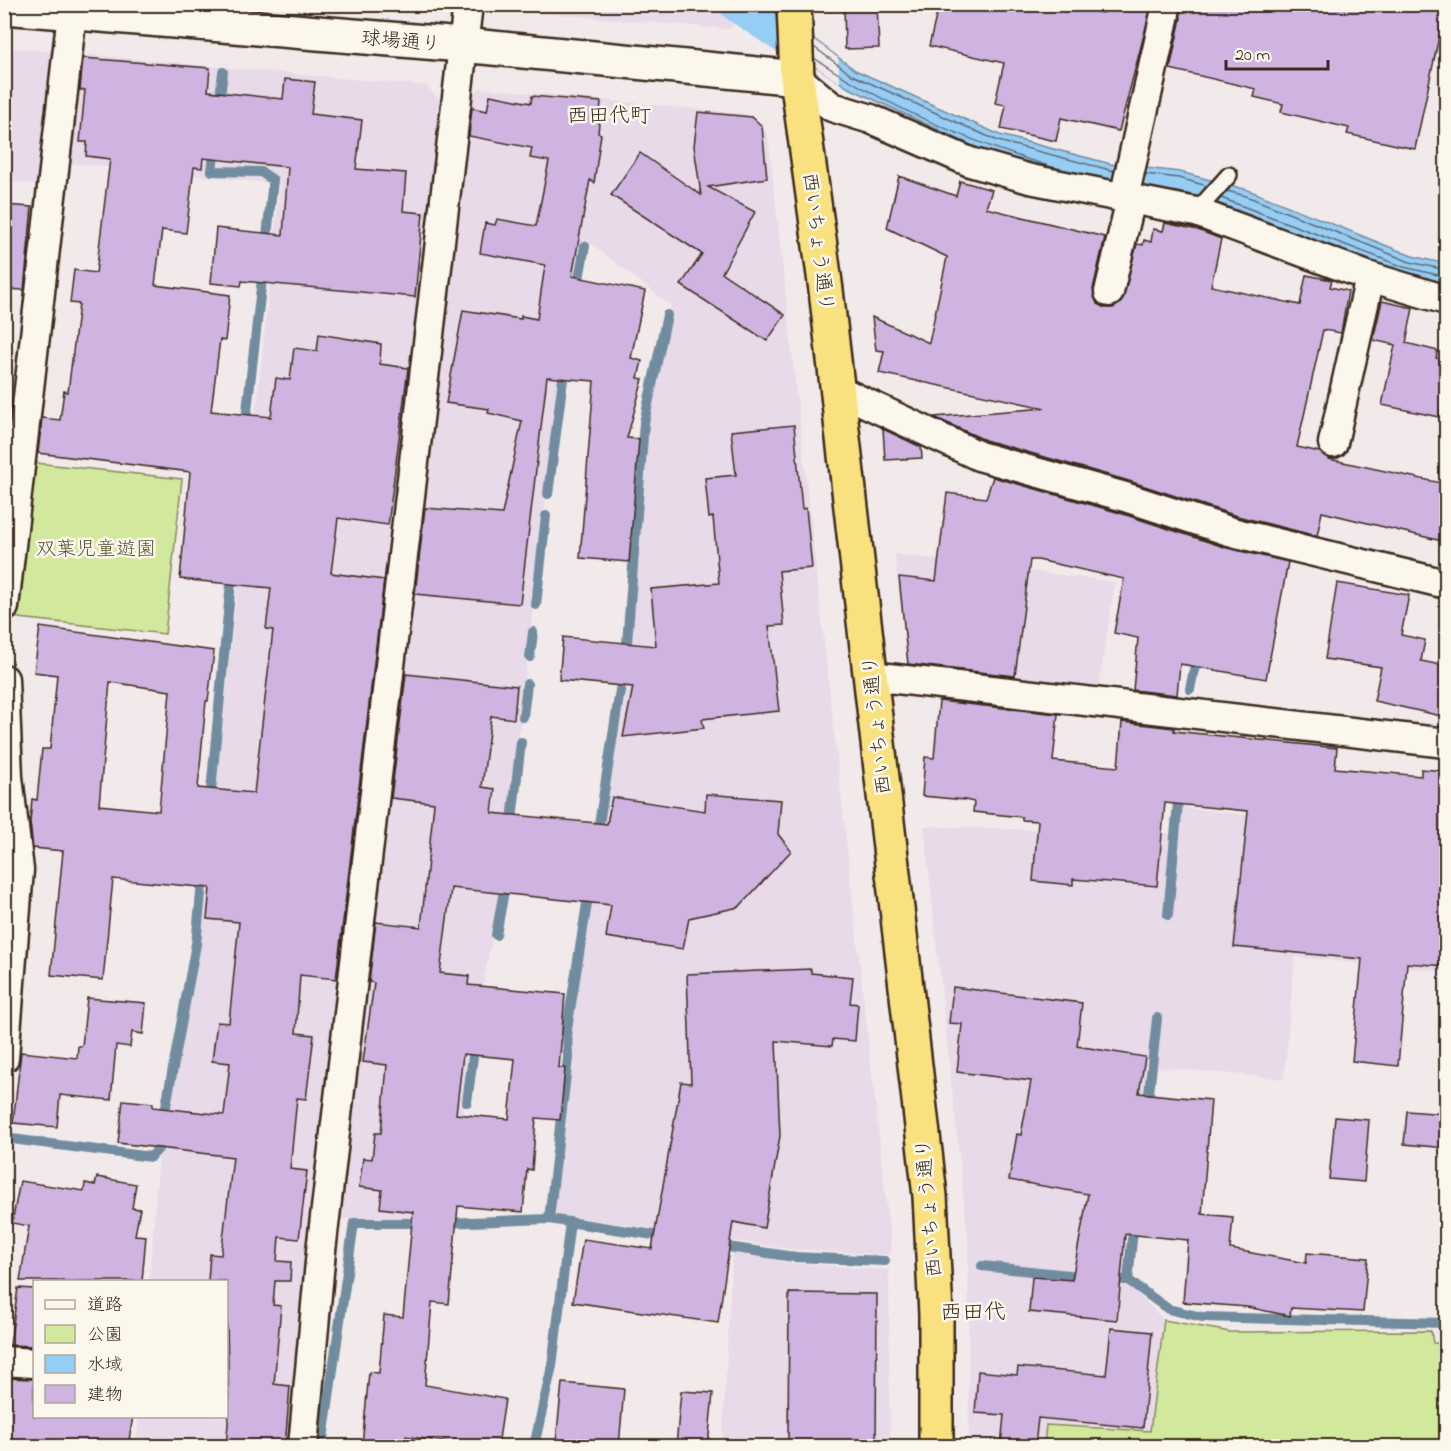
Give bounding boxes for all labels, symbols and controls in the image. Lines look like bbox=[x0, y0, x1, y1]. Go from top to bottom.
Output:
street label: 球場通り bbox=[360, 25, 442, 60]
scale bar bbox=[1226, 33, 1328, 71]
text: 20 m bbox=[1235, 43, 1270, 69]
district label: 西田代町 bbox=[567, 102, 651, 132]
street label: 西いちょう通り bbox=[794, 171, 839, 314]
park label: 双葉児童遊園 bbox=[36, 536, 156, 565]
street label: 西いちょう通り bbox=[857, 654, 900, 796]
street label: 西いちょう通り bbox=[910, 1137, 951, 1279]
legend bbox=[33, 1280, 228, 1418]
text: 道路 bbox=[87, 1293, 123, 1319]
district label: 西田代 bbox=[940, 1298, 1006, 1330]
text: 公園 bbox=[87, 1323, 123, 1349]
text: 水域 bbox=[87, 1353, 123, 1379]
text: 建物 bbox=[87, 1383, 123, 1409]

